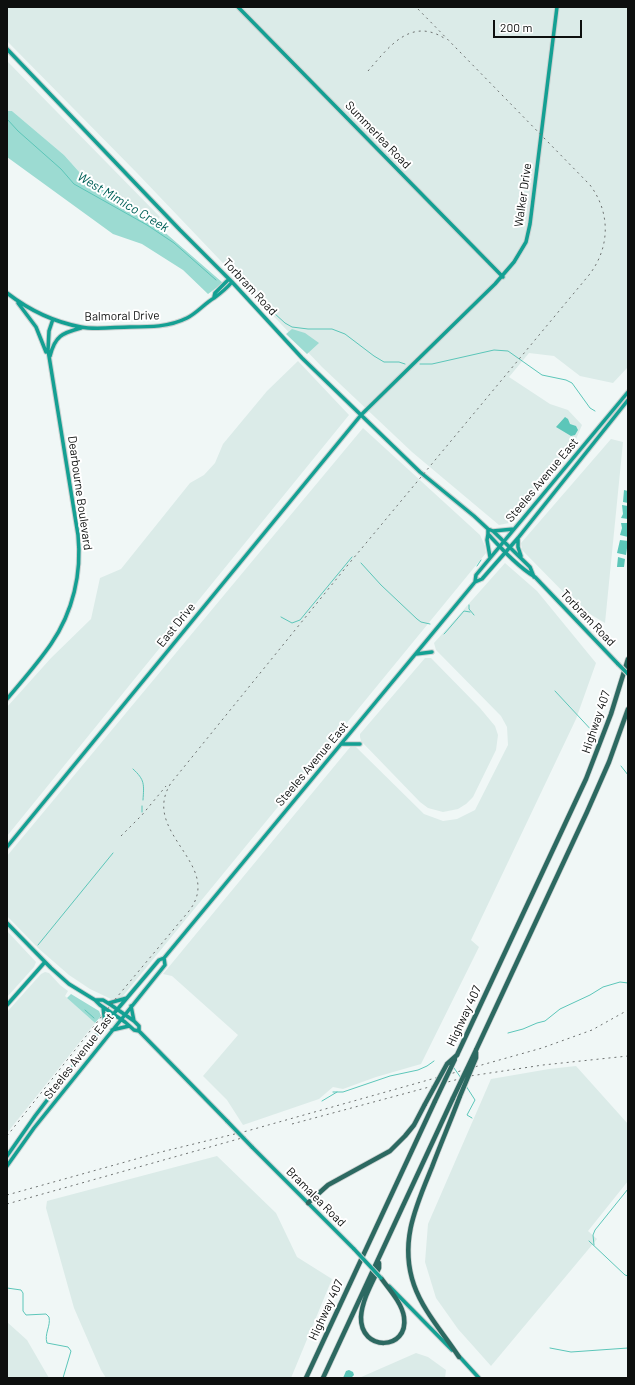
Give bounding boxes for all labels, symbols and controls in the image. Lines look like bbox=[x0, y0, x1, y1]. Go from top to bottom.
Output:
scale bar bbox=[495, 12, 584, 38]
text: 200 m bbox=[500, 20, 532, 34]
street label: Summerlea Road bbox=[342, 98, 414, 172]
street label: Walker Drive bbox=[511, 162, 535, 228]
water label: West Mimico Creek bbox=[74, 169, 172, 235]
street label: Torbram Road bbox=[220, 255, 280, 319]
street label: Balmoral Drive bbox=[84, 308, 160, 324]
street label: Dearbourne Boulevard bbox=[65, 435, 95, 551]
street label: Steeles Avenue East bbox=[503, 435, 581, 525]
street label: Torbram Road bbox=[558, 587, 618, 649]
street label: East Drive bbox=[154, 600, 198, 650]
street label: Highway 407 bbox=[579, 689, 613, 755]
street label: Steeles Avenue East bbox=[273, 719, 351, 809]
street label: Highway 407 bbox=[444, 983, 484, 1049]
street label: Steeles Avenue East bbox=[41, 1010, 117, 1102]
street label: Bramalea Road bbox=[283, 1164, 349, 1230]
street label: Highway 407 bbox=[306, 1277, 346, 1343]

